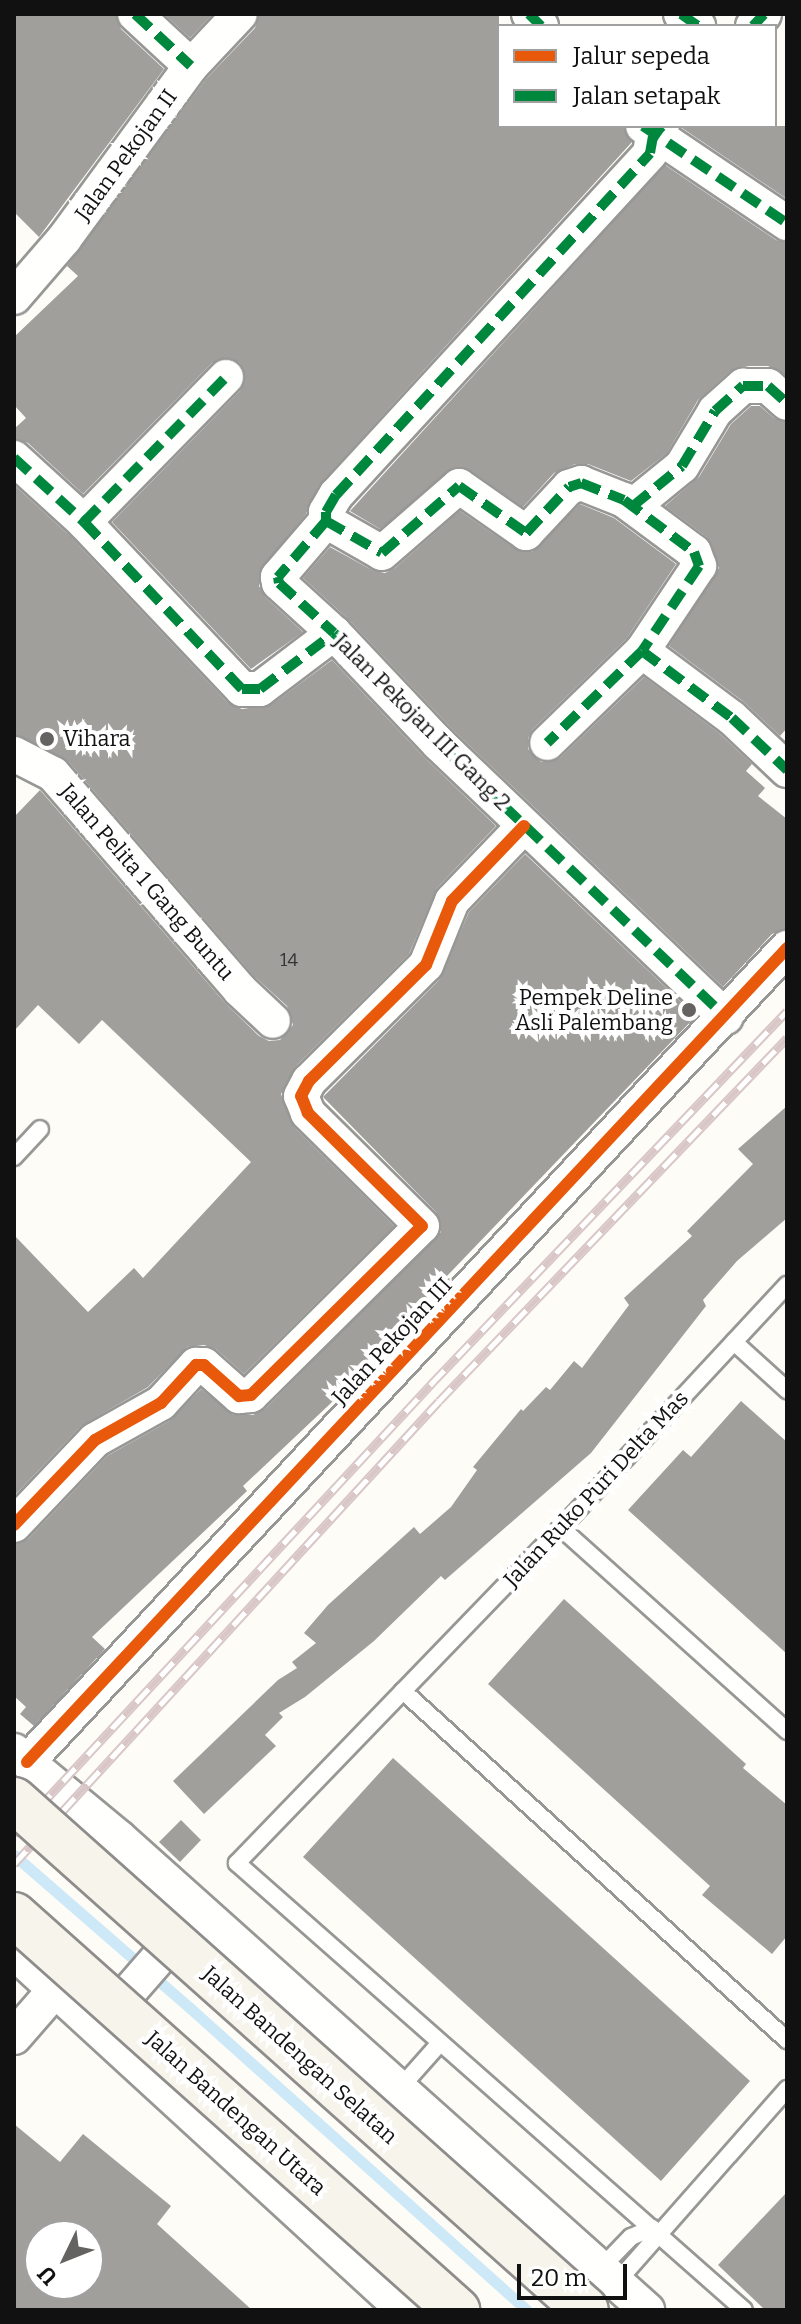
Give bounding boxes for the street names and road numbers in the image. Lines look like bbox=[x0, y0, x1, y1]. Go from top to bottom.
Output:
street label: Jalan Pekojan II bbox=[69, 84, 183, 226]
street label: Jalan Pekojan III Gang 2 bbox=[328, 628, 516, 816]
street label: Jalan Pelita 1 Gang Buntu bbox=[54, 778, 240, 986]
street label: Jalan Pekojan III bbox=[326, 1272, 458, 1410]
street label: Jalan Ruko Puri Delta Mas bbox=[498, 1385, 694, 1593]
street label: Jalan Bandengan Selatan bbox=[197, 1961, 403, 2149]
street label: Jalan Bandengan Utara bbox=[140, 2025, 332, 2201]

